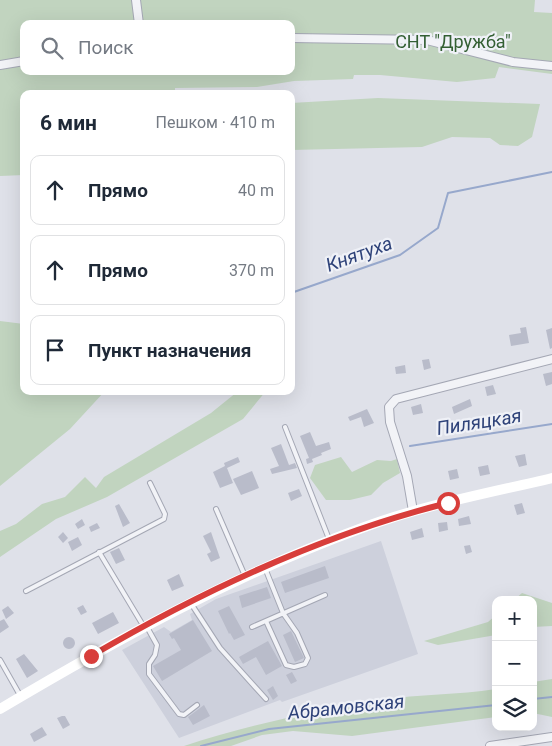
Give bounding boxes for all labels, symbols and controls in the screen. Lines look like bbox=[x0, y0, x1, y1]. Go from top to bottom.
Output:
search box bbox=[20, 20, 295, 75]
park label: СНТ "Дружба" bbox=[395, 31, 511, 52]
icon: search bbox=[38, 34, 66, 62]
text: Поиск bbox=[78, 36, 134, 59]
text: 6 мин bbox=[40, 111, 97, 135]
text: Пешком · 410 m bbox=[156, 113, 275, 132]
icon: ahead bbox=[41, 176, 69, 204]
text: Прямо bbox=[88, 179, 148, 202]
text: 40 m bbox=[238, 181, 274, 200]
water label: Княтуха bbox=[323, 231, 395, 277]
icon: ahead bbox=[41, 256, 69, 284]
text: Прямо bbox=[88, 259, 148, 282]
text: 370 m bbox=[229, 261, 274, 280]
icon: arrive bbox=[41, 336, 69, 364]
text: Пункт назначения bbox=[88, 339, 251, 362]
water label: Пиляцкая bbox=[435, 404, 523, 440]
route start bbox=[437, 492, 460, 515]
map controls bbox=[492, 596, 537, 731]
button: + bbox=[492, 596, 537, 641]
button: − bbox=[492, 641, 537, 686]
route end bbox=[80, 645, 103, 668]
button: layers bbox=[492, 686, 537, 731]
water label: Абрамовская bbox=[286, 689, 405, 725]

